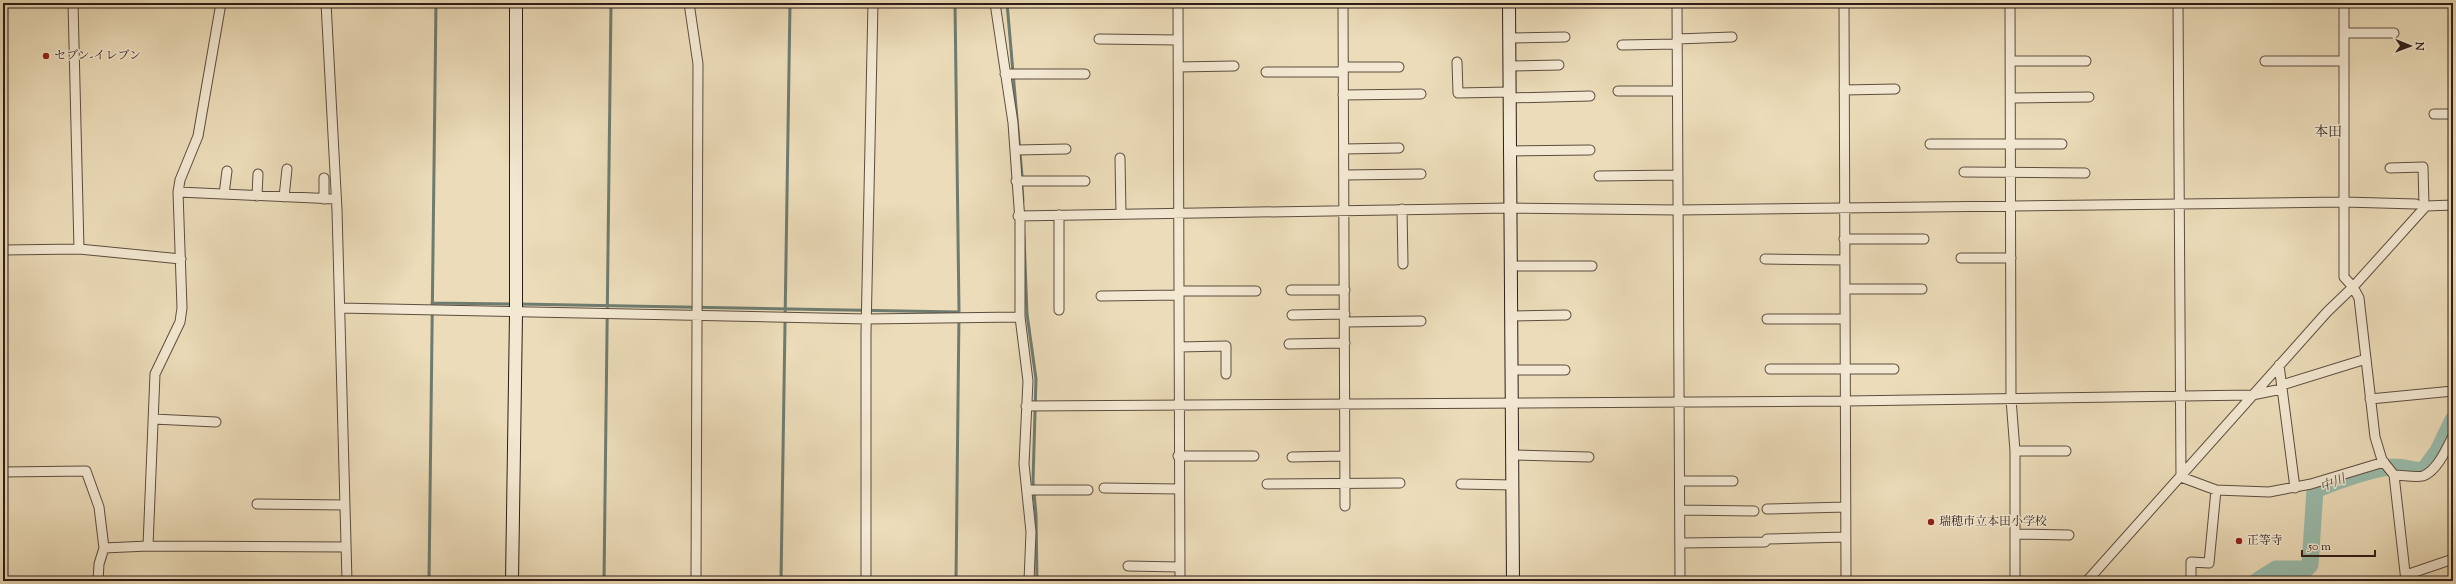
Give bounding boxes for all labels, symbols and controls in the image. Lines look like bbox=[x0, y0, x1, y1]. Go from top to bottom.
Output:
north arrow bbox=[2390, 26, 2430, 66]
text: N bbox=[2411, 41, 2427, 51]
place label: セブン-イレブン bbox=[54, 47, 141, 65]
marker: セブン-イレブン bbox=[41, 51, 51, 61]
district label: 本田 bbox=[2314, 123, 2342, 143]
water label: 中川 bbox=[2318, 470, 2350, 497]
place label: 瑞穂市立本田小学校 bbox=[1939, 513, 2047, 531]
marker: 瑞穂市立本田小学校 bbox=[1926, 517, 1936, 527]
place label: 正等寺 bbox=[2247, 532, 2283, 550]
scale bar bbox=[2302, 532, 2375, 558]
marker: 正等寺 bbox=[2234, 536, 2244, 546]
text: 50 m bbox=[2307, 538, 2331, 556]

